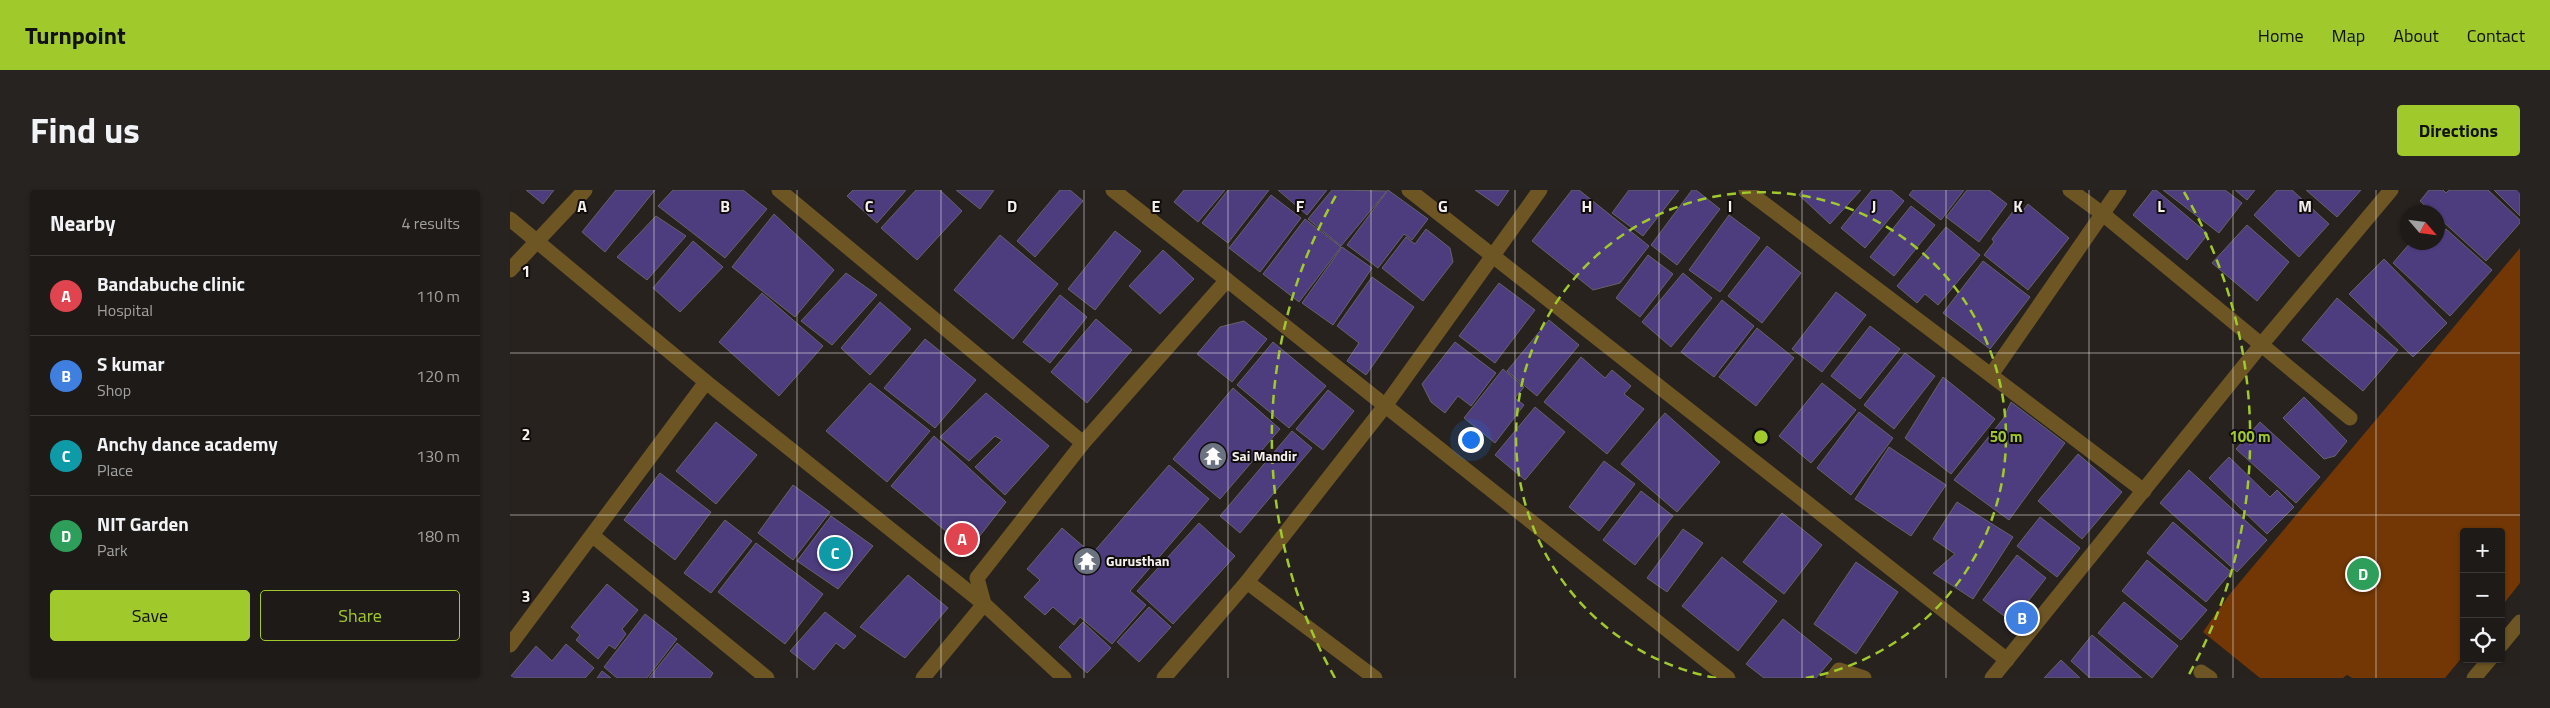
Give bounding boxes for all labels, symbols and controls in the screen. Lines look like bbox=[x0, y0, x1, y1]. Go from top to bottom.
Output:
text: Turnpoint bbox=[25, 17, 126, 53]
text: Home bbox=[2258, 22, 2304, 49]
text: Map bbox=[2332, 22, 2365, 49]
text: About bbox=[2393, 22, 2439, 49]
text: Contact bbox=[2467, 22, 2525, 49]
text: Find us bbox=[30, 103, 140, 157]
button: Directions bbox=[2397, 105, 2520, 156]
text: A bbox=[577, 194, 587, 218]
text: B bbox=[720, 194, 730, 218]
text: C bbox=[865, 194, 874, 218]
text: D bbox=[1007, 194, 1017, 218]
text: E bbox=[1152, 194, 1161, 218]
text: F bbox=[1296, 194, 1305, 218]
text: G bbox=[1438, 194, 1448, 218]
text: H bbox=[1582, 194, 1592, 218]
text: I bbox=[1728, 194, 1732, 218]
text: J bbox=[1872, 194, 1876, 218]
text: K bbox=[2013, 194, 2023, 218]
text: L bbox=[2157, 194, 2165, 218]
text: M bbox=[2298, 194, 2312, 218]
north arrow bbox=[2400, 205, 2445, 250]
text: Nearby bbox=[50, 207, 115, 239]
text: 4 results bbox=[401, 211, 460, 235]
text: 1 bbox=[522, 259, 530, 283]
text: Bandabuche clinic bbox=[97, 269, 245, 298]
text: A bbox=[61, 284, 71, 308]
text: 110 m bbox=[416, 284, 460, 308]
text: Hospital bbox=[97, 298, 153, 322]
text: S kumar bbox=[97, 349, 165, 378]
text: B bbox=[61, 364, 71, 388]
text: 120 m bbox=[416, 364, 460, 388]
text: Shop bbox=[97, 378, 131, 402]
text: 2 bbox=[522, 422, 530, 446]
text: 50 m bbox=[1990, 425, 2022, 448]
text: 100 m bbox=[2229, 425, 2271, 448]
your location bbox=[1458, 427, 1484, 453]
centre of rings bbox=[1752, 428, 1770, 446]
text: Anchy dance academy bbox=[97, 429, 278, 458]
temple icon: Sai Mandir bbox=[1198, 441, 1228, 471]
text: C bbox=[62, 444, 70, 468]
text: 130 m bbox=[416, 444, 460, 468]
place label: Sai Mandir bbox=[1232, 445, 1297, 466]
text: Place bbox=[97, 458, 133, 482]
text: NIT Garden bbox=[97, 509, 189, 538]
pin: A bbox=[946, 520, 978, 558]
text: D bbox=[61, 524, 71, 548]
text: 180 m bbox=[416, 524, 460, 548]
map controls bbox=[2460, 528, 2505, 663]
button: + bbox=[2460, 528, 2505, 573]
pin: C bbox=[819, 534, 851, 572]
text: Park bbox=[97, 538, 128, 562]
temple icon: Gurusthan bbox=[1072, 546, 1102, 576]
place label: Gurusthan bbox=[1106, 550, 1170, 571]
pin: D bbox=[2347, 555, 2379, 593]
button: − bbox=[2460, 573, 2505, 618]
text: 3 bbox=[522, 584, 530, 608]
button: Save bbox=[50, 590, 250, 641]
button: Share bbox=[260, 590, 460, 641]
pin: B bbox=[2006, 599, 2038, 637]
button: locate bbox=[2460, 618, 2505, 663]

